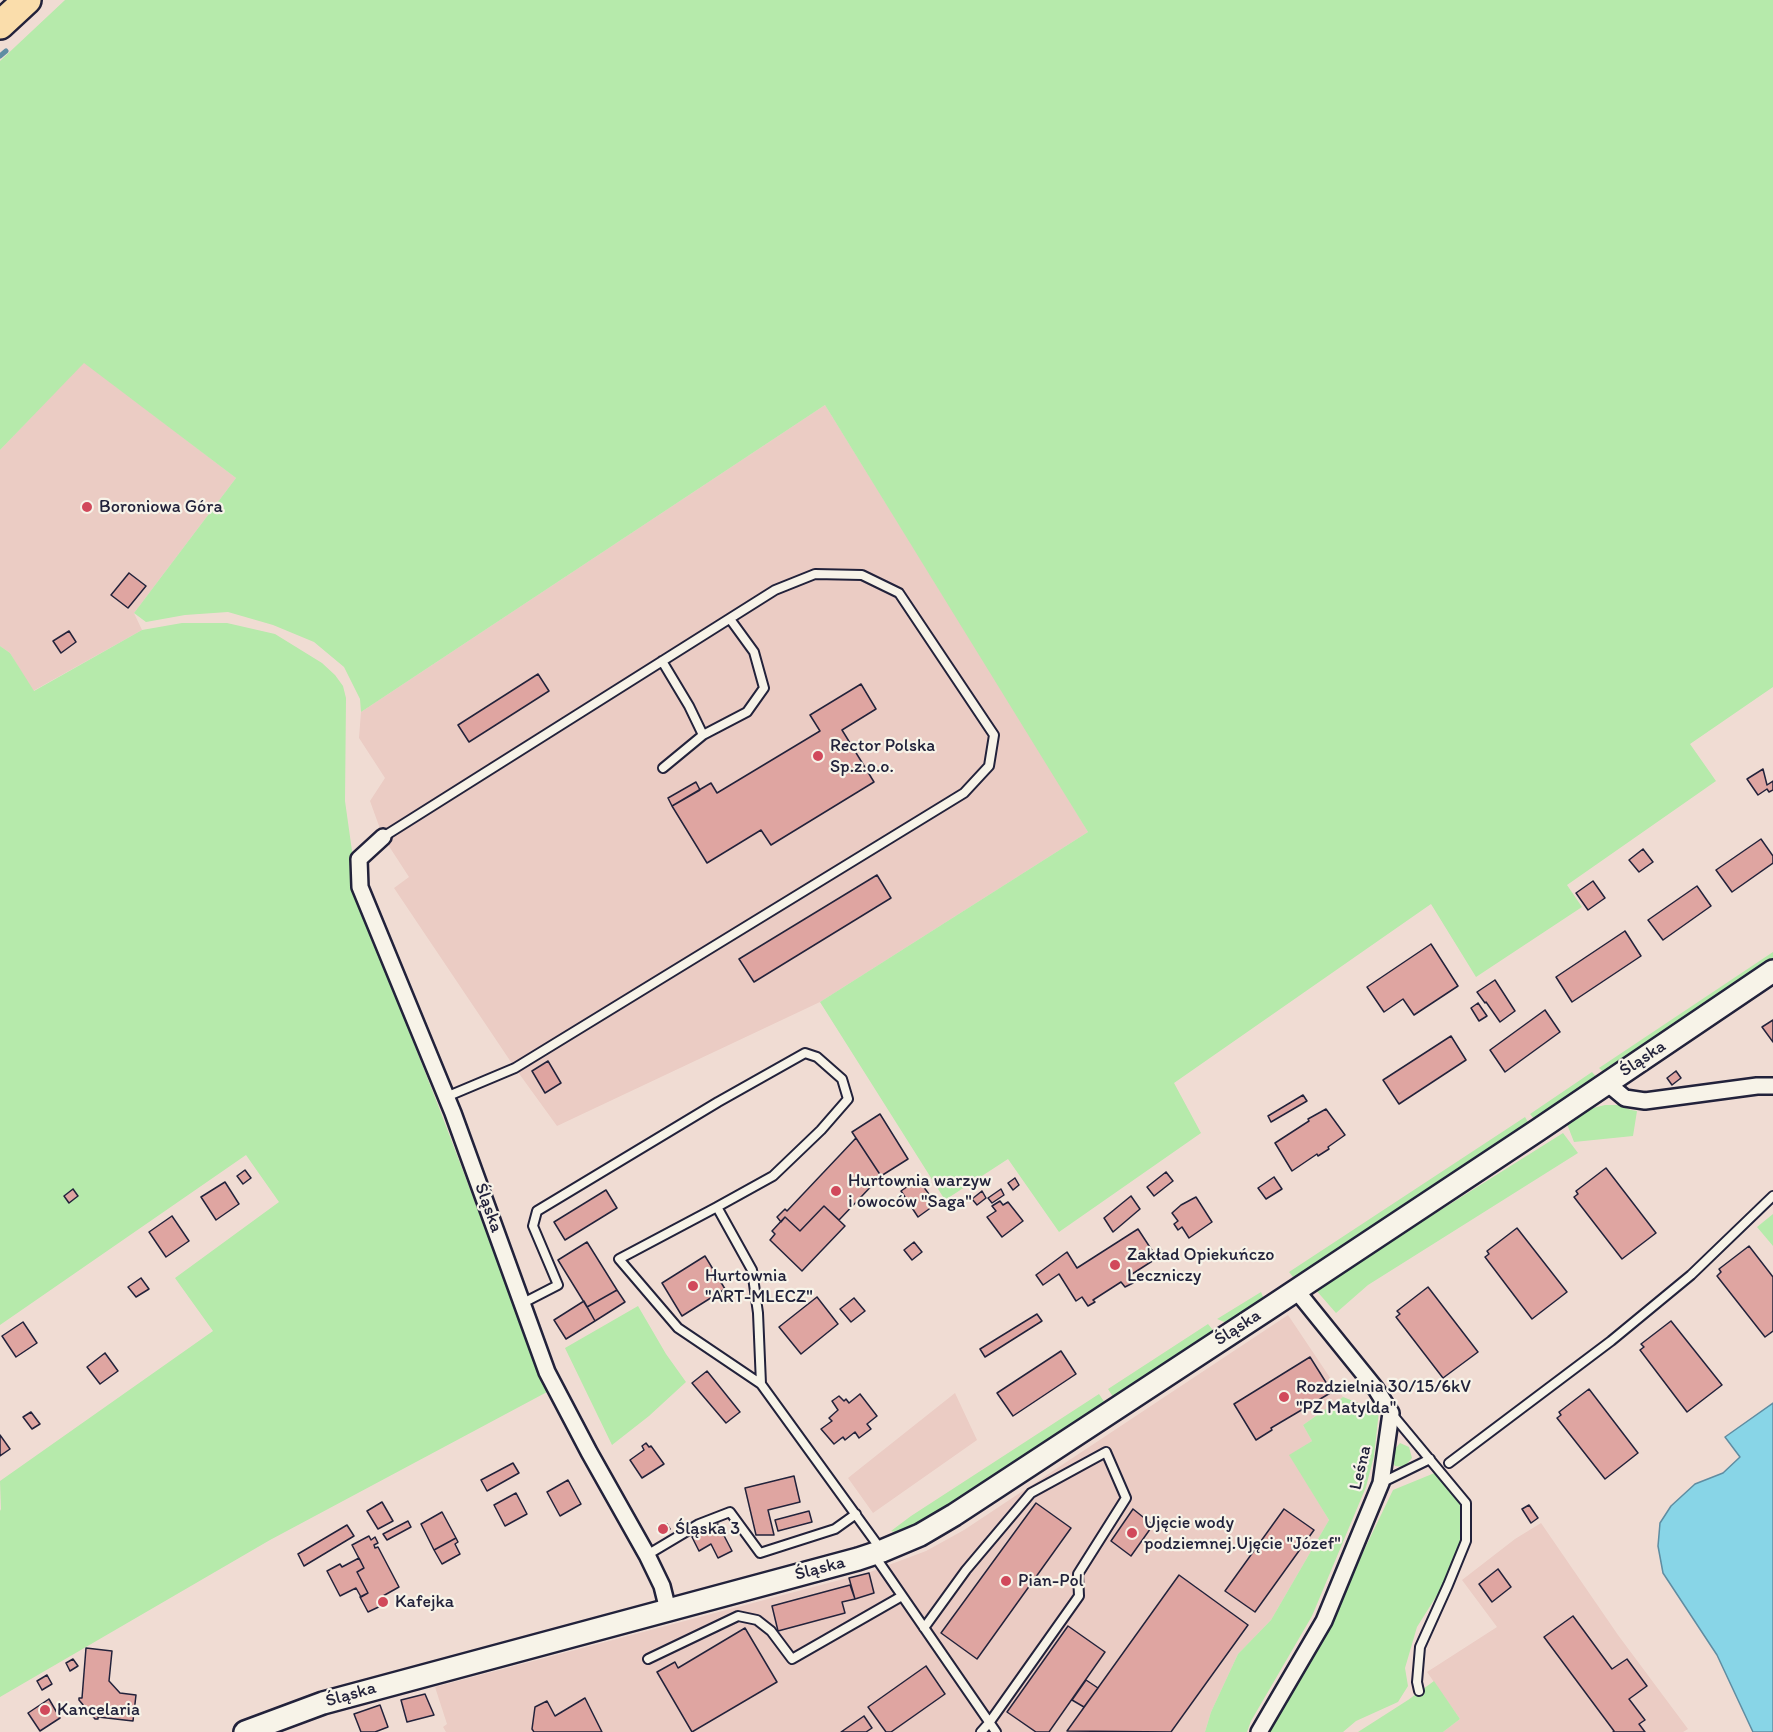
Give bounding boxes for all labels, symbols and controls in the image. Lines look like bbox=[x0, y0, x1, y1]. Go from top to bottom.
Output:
place label: Boroniowa Góra bbox=[99, 496, 223, 518]
marker: Boroniowa Góra bbox=[80, 500, 94, 514]
place label: Rector Polska Sp.z.o.o. bbox=[830, 735, 935, 777]
marker: Rector Polska Sp.z.o.o. bbox=[811, 749, 825, 763]
street label: Śląska bbox=[1616, 1036, 1670, 1082]
place label: Hurtownia warzyw i owoców "Saga" bbox=[848, 1170, 991, 1212]
street label: Śląska bbox=[469, 1180, 507, 1236]
marker: Hurtownia warzyw i owoców "Saga" bbox=[829, 1184, 843, 1198]
place label: Zakład Opiekuńczo Leczniczy bbox=[1127, 1244, 1275, 1286]
marker: Zakład Opiekuńczo Leczniczy bbox=[1108, 1258, 1122, 1272]
place label: Hurtownia "ART-MLECZ" bbox=[705, 1265, 813, 1308]
marker: Hurtownia "ART-MLECZ" bbox=[686, 1279, 700, 1293]
street label: Śląska bbox=[1211, 1305, 1265, 1351]
place label: Rozdzielnia 30/15/6kV "PZ Matylda" bbox=[1296, 1376, 1471, 1418]
marker: Rozdzielnia 30/15/6kV "PZ Matylda" bbox=[1277, 1390, 1291, 1404]
street label: Leśna bbox=[1345, 1444, 1377, 1492]
place label: Ujęcie wody podziemnej.Ujęcie "Józef" bbox=[1144, 1512, 1341, 1555]
place label: Śląska 3 bbox=[675, 1518, 740, 1540]
marker: Śląska 3 bbox=[656, 1522, 670, 1536]
marker: Ujęcie wody podziemnej.Ujęcie "Józef" bbox=[1125, 1526, 1139, 1540]
street label: Śląska bbox=[792, 1552, 848, 1586]
place label: Pian-Pol bbox=[1018, 1570, 1084, 1592]
marker: Pian-Pol bbox=[999, 1574, 1013, 1588]
place label: Kafejka bbox=[395, 1591, 454, 1613]
marker: Kafejka bbox=[376, 1595, 390, 1609]
street label: Śląska bbox=[323, 1678, 379, 1712]
place label: Kancelaria bbox=[57, 1699, 140, 1721]
marker: Kancelaria bbox=[38, 1703, 52, 1717]

